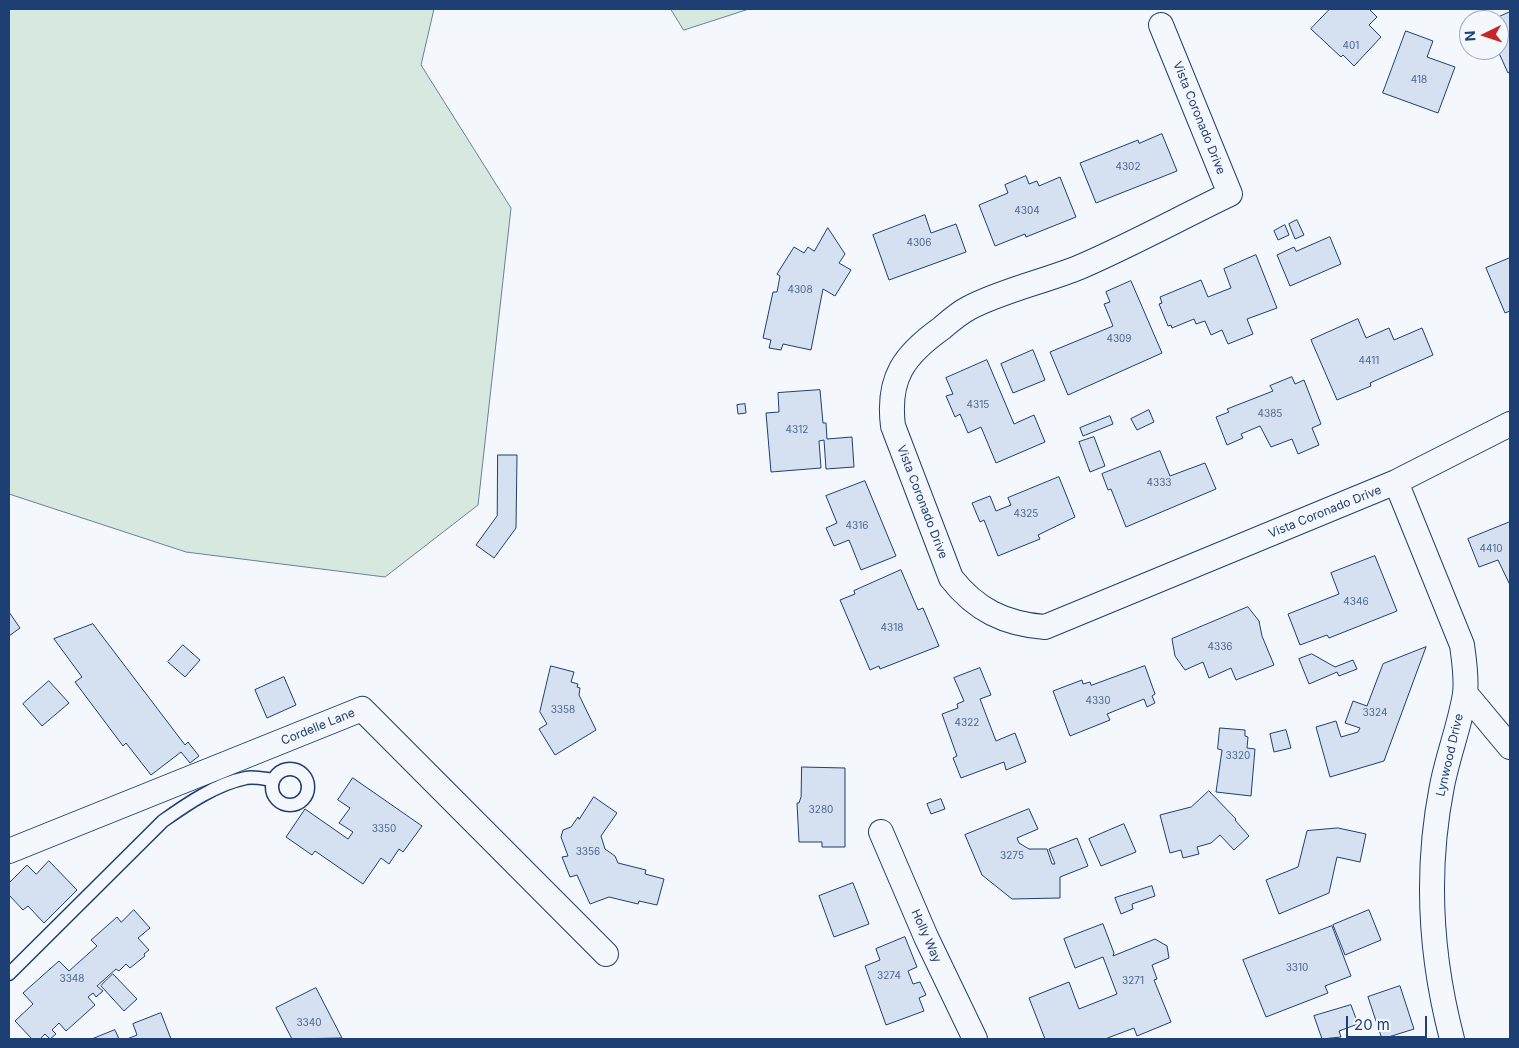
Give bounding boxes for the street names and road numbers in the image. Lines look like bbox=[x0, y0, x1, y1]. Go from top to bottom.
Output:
street label: Vista Coronado Drive bbox=[1170, 59, 1228, 177]
street label: Vista Coronado Drive bbox=[894, 443, 950, 561]
street label: Vista Coronado Drive bbox=[1266, 483, 1384, 541]
street label: Cordelle Lane bbox=[279, 706, 357, 748]
street label: Lynwood Drive bbox=[1434, 712, 1466, 798]
street label: Holly Way bbox=[908, 907, 944, 965]

